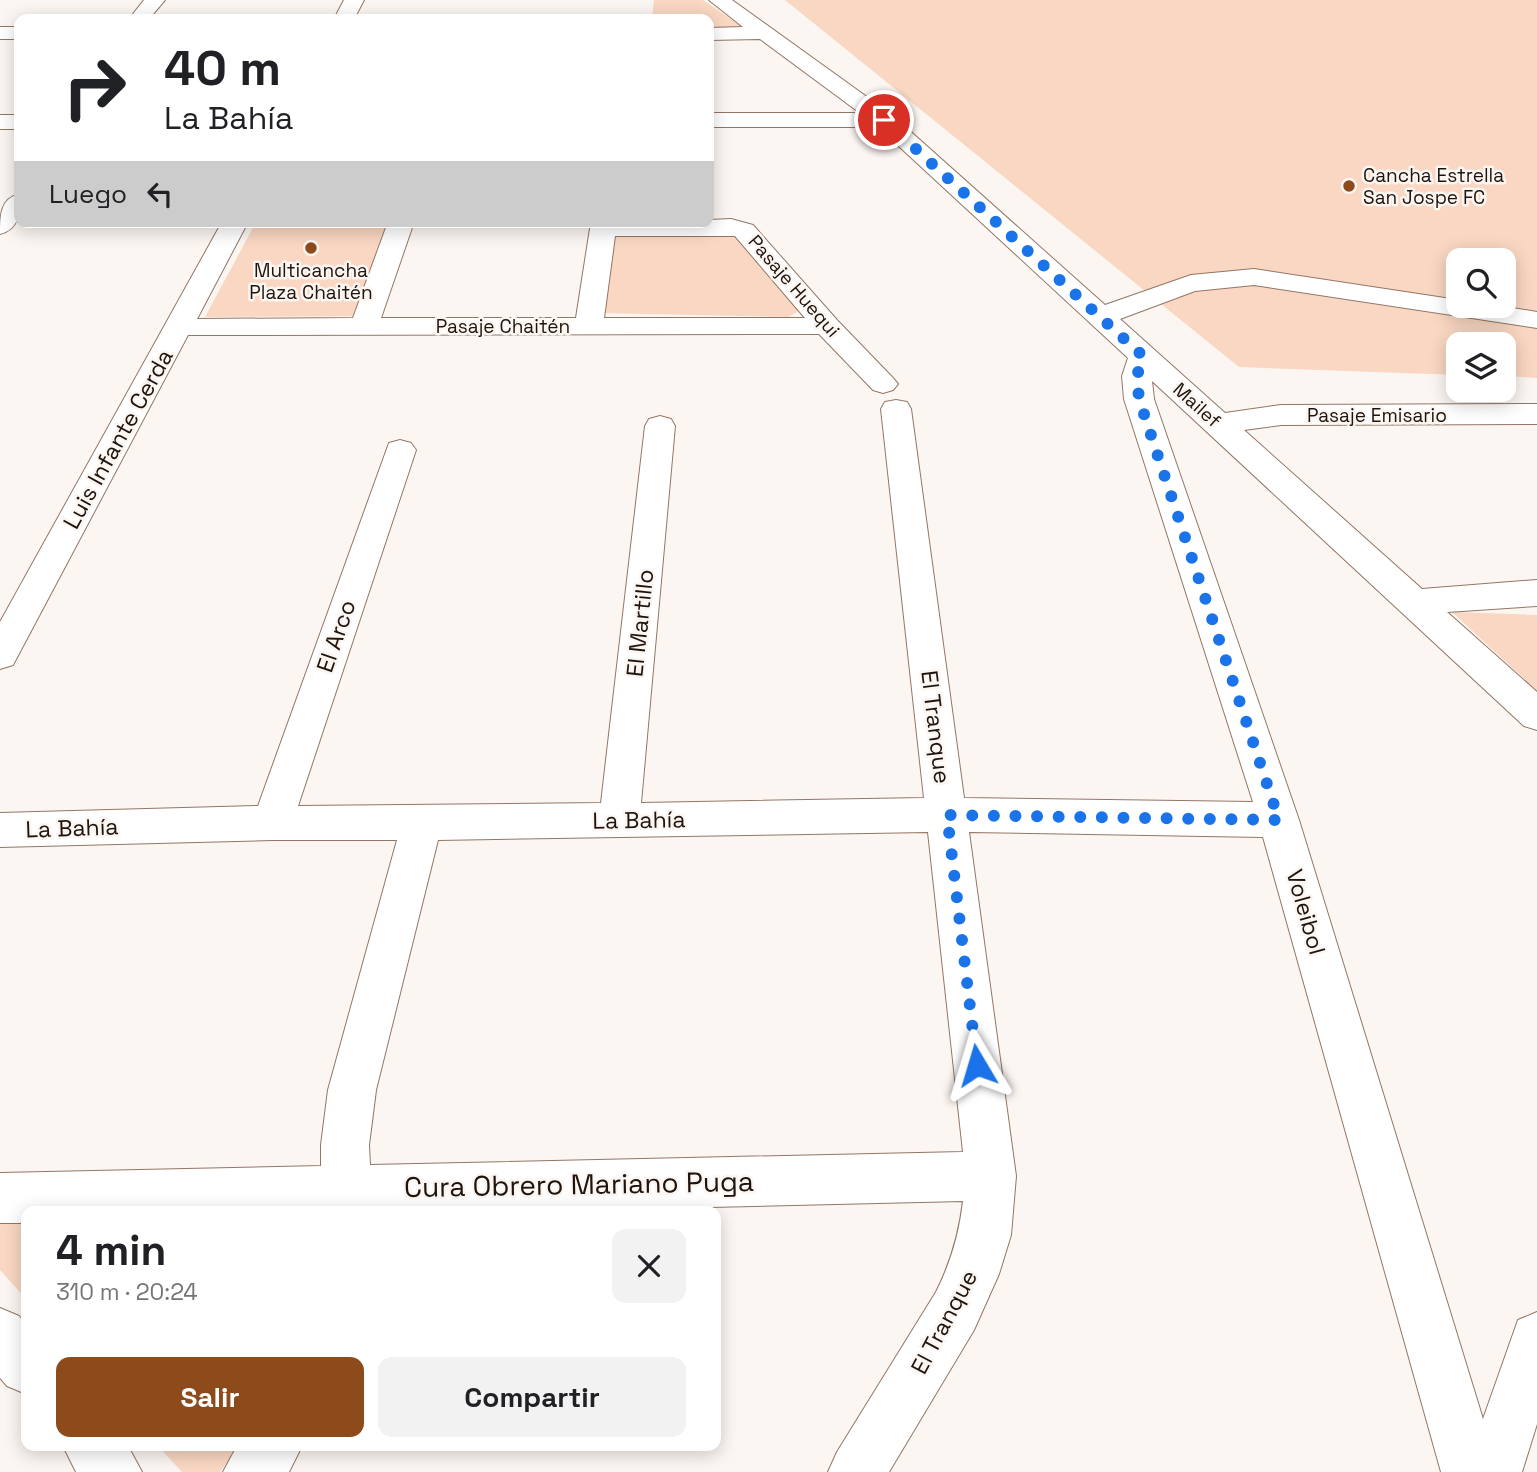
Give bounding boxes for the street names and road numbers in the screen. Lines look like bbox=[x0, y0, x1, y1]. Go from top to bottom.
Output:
street label: Pasaje Huequi bbox=[743, 230, 845, 342]
street label: Pasaje Chaitén bbox=[436, 314, 570, 339]
street label: Luis Infante Cerda bbox=[56, 344, 180, 534]
street label: Mailef bbox=[1168, 377, 1226, 433]
street label: Pasaje Emisario bbox=[1307, 403, 1447, 428]
street label: El Martillo bbox=[619, 568, 661, 678]
street label: El Arco bbox=[310, 596, 362, 676]
street label: El Tranque bbox=[914, 669, 958, 785]
street label: La Bahía bbox=[592, 804, 686, 836]
street label: La Bahía bbox=[25, 811, 119, 845]
street label: Voleibol bbox=[1280, 866, 1332, 958]
street label: Cura Obrero Mariano Puga bbox=[404, 1163, 754, 1205]
street label: El Tranque bbox=[904, 1265, 984, 1379]

